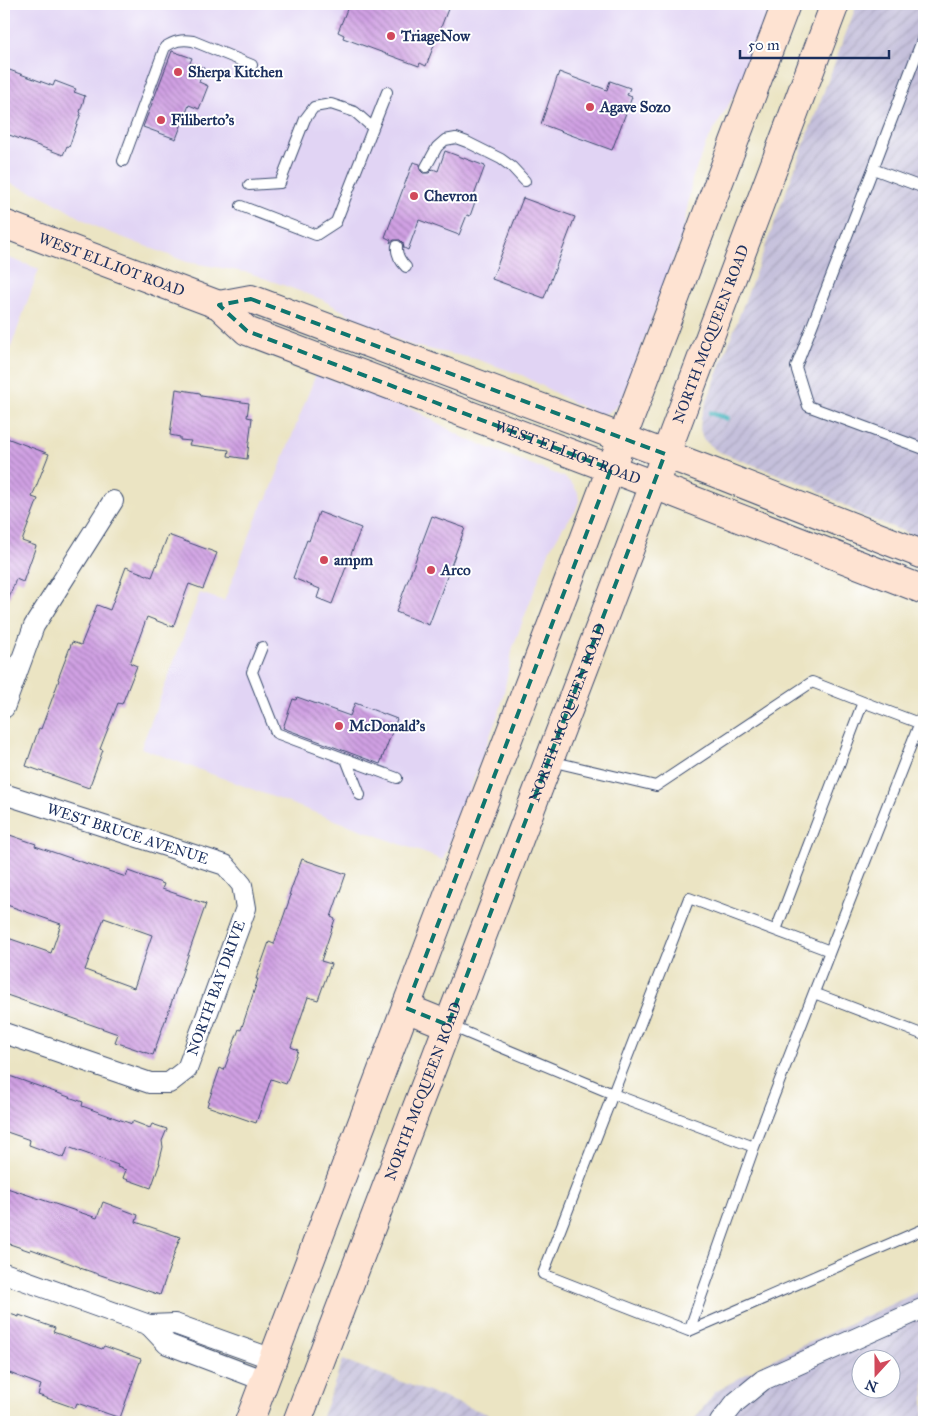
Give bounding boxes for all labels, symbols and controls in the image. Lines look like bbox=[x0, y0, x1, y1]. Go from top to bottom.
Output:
place label: TriageNow bbox=[400, 27, 471, 46]
scale bar bbox=[740, 28, 889, 60]
marker: TriageNow bbox=[385, 30, 397, 42]
text: 50 m bbox=[748, 36, 780, 54]
place label: Sherpa Kitchen bbox=[188, 63, 284, 82]
marker: Sherpa Kitchen bbox=[172, 66, 184, 78]
place label: Agave Sozo bbox=[599, 98, 671, 117]
marker: Agave Sozo bbox=[584, 101, 596, 113]
place label: Filiberto's bbox=[171, 111, 235, 129]
marker: Filiberto's bbox=[155, 114, 167, 126]
place label: Chevron bbox=[424, 187, 478, 205]
marker: Chevron bbox=[408, 190, 420, 202]
street label: WEST ELLIOT ROAD bbox=[36, 229, 187, 300]
street label: NORTH MCQUEEN ROAD bbox=[669, 242, 753, 426]
street label: WEST ELLIOT ROAD bbox=[492, 417, 644, 488]
place label: ampm bbox=[334, 551, 373, 570]
marker: ampm bbox=[318, 554, 330, 566]
place label: Arco bbox=[440, 561, 471, 579]
marker: Arco bbox=[425, 564, 437, 576]
street label: NORTH MCQUEEN ROAD bbox=[525, 621, 609, 804]
place label: McDonald's bbox=[349, 717, 426, 735]
marker: McDonald's bbox=[333, 720, 345, 732]
street label: WEST BRUCE AVENUE bbox=[45, 799, 211, 868]
street label: NORTH BAY DRIVE bbox=[183, 918, 249, 1058]
street label: NORTH MCQUEEN ROAD bbox=[381, 999, 465, 1183]
north arrow bbox=[850, 1348, 900, 1398]
text: N bbox=[863, 1376, 880, 1396]

